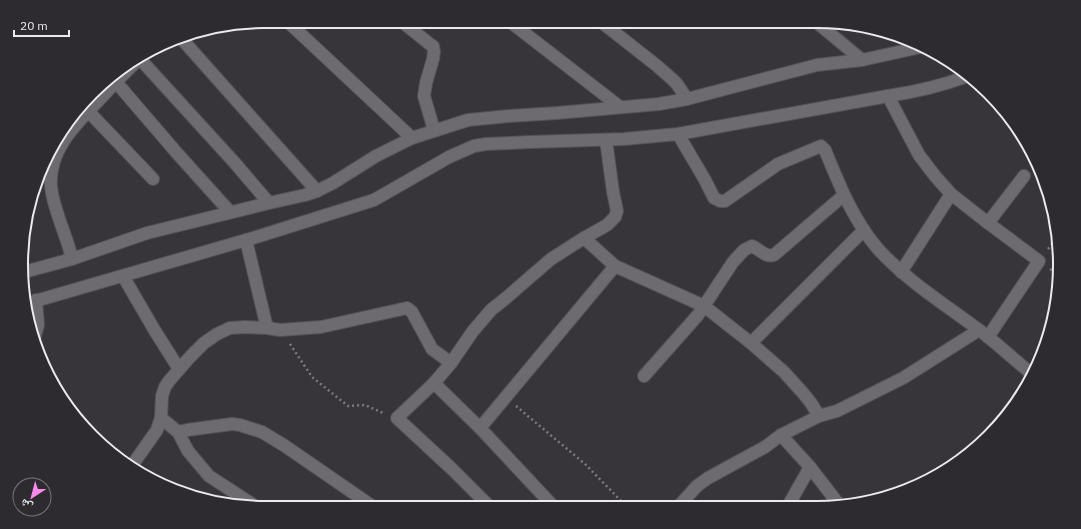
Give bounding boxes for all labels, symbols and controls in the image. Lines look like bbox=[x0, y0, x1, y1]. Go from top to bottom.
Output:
scale bar bbox=[14, 12, 69, 38]
text: 20 m bbox=[20, 18, 48, 33]
north arrow bbox=[12, 477, 52, 517]
text: ش bbox=[17, 495, 36, 514]

